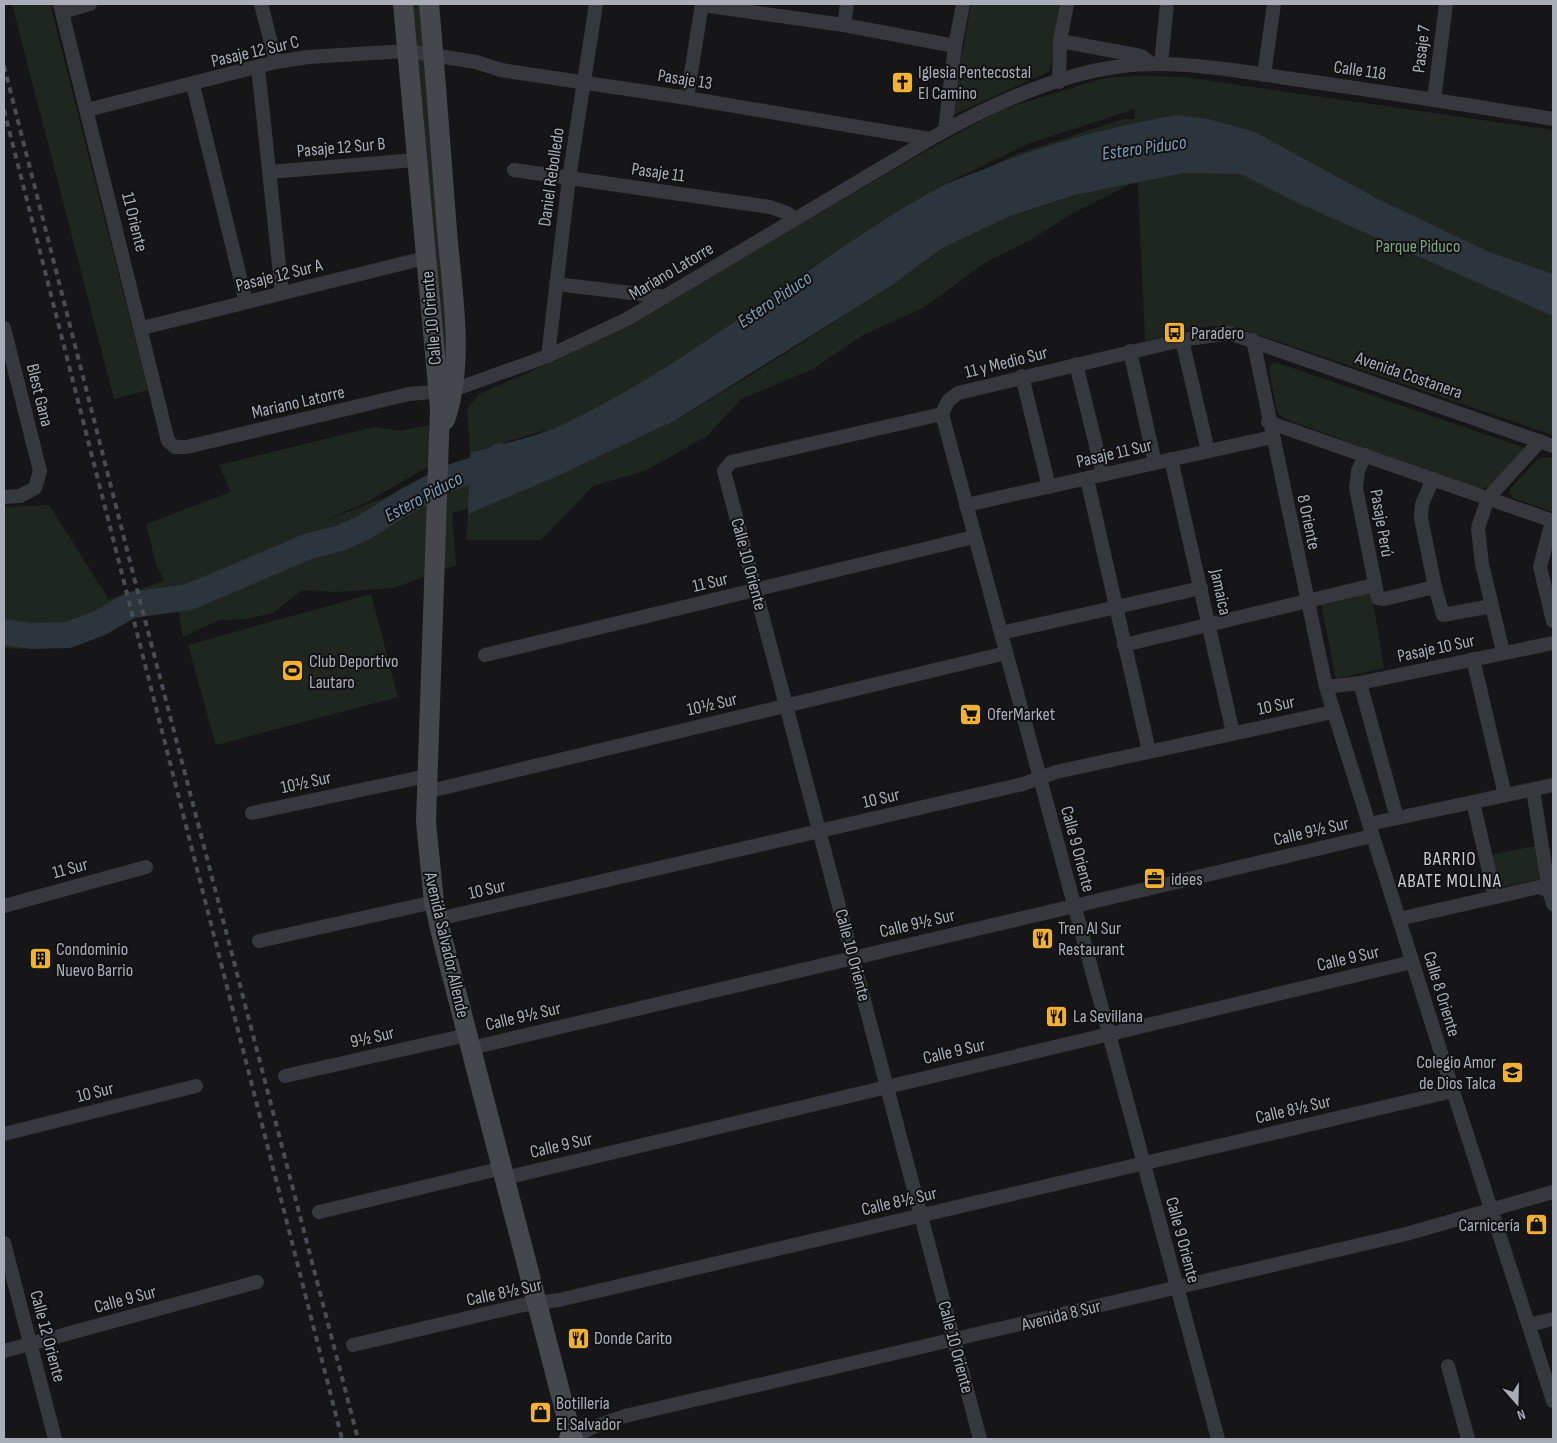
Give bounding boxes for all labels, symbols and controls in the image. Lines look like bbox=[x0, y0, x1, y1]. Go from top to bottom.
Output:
street label: Pasaje 7 bbox=[1408, 23, 1435, 74]
street label: Pasaje 12 Sur C bbox=[209, 31, 301, 72]
street label: Calle 118 bbox=[1332, 56, 1388, 85]
place label: Iglesia Pentecostal El Camino bbox=[918, 62, 1031, 104]
street label: Pasaje 13 bbox=[656, 65, 714, 94]
church icon: Iglesia Pentecostal El Camino bbox=[890, 70, 914, 94]
street label: Daniel Rebolledo bbox=[534, 126, 569, 228]
water label: Estero Piduco bbox=[1100, 131, 1188, 166]
street label: Pasaje 12 Sur B bbox=[296, 133, 386, 162]
street label: Pasaje 11 bbox=[630, 158, 687, 187]
street label: 11 Oriente bbox=[117, 190, 152, 254]
park label: Parque Piduco bbox=[1376, 236, 1460, 257]
street label: Mariano Latorre bbox=[625, 238, 717, 305]
street label: Pasaje 12 Sur A bbox=[234, 255, 325, 296]
water label: Estero Piduco bbox=[733, 267, 817, 334]
street label: Calle 10 Oriente bbox=[417, 270, 446, 366]
bus stop icon: Paradero bbox=[1163, 321, 1187, 345]
place label: Paradero bbox=[1191, 323, 1244, 344]
street label: 11 y Medio Sur bbox=[962, 342, 1050, 383]
street label: Avenida Costanera bbox=[1352, 347, 1465, 404]
street label: Blest Gana bbox=[22, 362, 57, 429]
street label: Mariano Latorre bbox=[250, 382, 347, 423]
street label: Pasaje 11 Sur bbox=[1074, 435, 1154, 472]
water label: Estero Piduco bbox=[381, 467, 467, 527]
street label: Pasaje Perú bbox=[1365, 488, 1398, 559]
street label: 8 Oriente bbox=[1292, 493, 1325, 552]
street label: Calle 10 Oriente bbox=[726, 516, 771, 612]
street label: Jamaica bbox=[1205, 566, 1236, 617]
street label: 11 Sur bbox=[690, 568, 730, 597]
street label: Pasaje 10 Sur bbox=[1396, 630, 1477, 667]
place label: Club Deportivo Lautaro bbox=[309, 651, 398, 693]
sports icon: Club Deportivo Lautaro bbox=[281, 659, 305, 683]
street label: 10½ Sur bbox=[685, 689, 739, 720]
street label: 10 Sur bbox=[1256, 691, 1297, 720]
supermarket icon: OferMarket bbox=[959, 702, 983, 726]
place label: OferMarket bbox=[987, 704, 1056, 725]
street label: 10½ Sur bbox=[279, 767, 333, 798]
street label: 10 Sur bbox=[860, 784, 902, 813]
street label: Calle 9 Oriente bbox=[1056, 804, 1099, 894]
street label: Calle 9½ Sur bbox=[1271, 813, 1351, 850]
district label: BARRIO ABATE MOLINA bbox=[1397, 848, 1502, 893]
street label: 11 Sur bbox=[50, 854, 90, 883]
office icon: idees bbox=[1143, 867, 1167, 891]
street label: Avenida Salvador Allende bbox=[419, 869, 473, 1020]
place label: idees bbox=[1171, 869, 1203, 890]
street label: 10 Sur bbox=[466, 875, 508, 904]
street label: Calle 9½ Sur bbox=[877, 905, 957, 942]
street label: Calle 10 Oriente bbox=[830, 907, 875, 1003]
place label: Tren Al Sur Restaurant bbox=[1058, 918, 1125, 960]
restaurant icon: Tren Al Sur Restaurant bbox=[1030, 926, 1054, 950]
place label: Condominio Nuevo Barrio bbox=[56, 939, 133, 981]
street label: Calle 9 Sur bbox=[1315, 941, 1381, 976]
building icon: Condominio Nuevo Barrio bbox=[28, 947, 52, 971]
street label: Calle 8 Oriente bbox=[1419, 949, 1464, 1039]
street label: Calle 9½ Sur bbox=[483, 998, 563, 1035]
restaurant icon: La Sevillana bbox=[1045, 1004, 1069, 1028]
place label: La Sevillana bbox=[1073, 1006, 1143, 1027]
street label: 9½ Sur bbox=[348, 1022, 396, 1053]
street label: Calle 9 Sur bbox=[921, 1034, 987, 1069]
place label: Colegio Amor de Dios Talca bbox=[1416, 1052, 1496, 1094]
school or university icon: Colegio Amor de Dios Talca bbox=[1500, 1060, 1524, 1084]
street label: 10 Sur bbox=[74, 1078, 116, 1107]
street label: Calle 8½ Sur bbox=[1253, 1091, 1333, 1128]
street label: Calle 9 Sur bbox=[528, 1128, 594, 1163]
street label: Calle 8½ Sur bbox=[859, 1183, 939, 1220]
street label: Calle 9 Oriente bbox=[1161, 1195, 1204, 1285]
shop icon: Carnicería bbox=[1524, 1213, 1548, 1237]
place label: Carnicería bbox=[1459, 1215, 1520, 1236]
street label: Calle 8½ Sur bbox=[464, 1274, 544, 1311]
street label: Calle 9 Sur bbox=[92, 1281, 158, 1318]
street label: Calle 12 Oriente bbox=[25, 1288, 70, 1384]
street label: Avenida 8 Sur bbox=[1018, 1295, 1103, 1336]
street label: Calle 10 Oriente bbox=[933, 1299, 978, 1395]
restaurant icon: Donde Carito bbox=[566, 1326, 590, 1350]
place label: Donde Carito bbox=[594, 1328, 672, 1349]
north arrow bbox=[1492, 1378, 1542, 1428]
place label: Botillería El Salvador bbox=[556, 1393, 621, 1435]
shop icon: Botillería El Salvador bbox=[528, 1401, 552, 1425]
text: N bbox=[1515, 1405, 1528, 1424]

